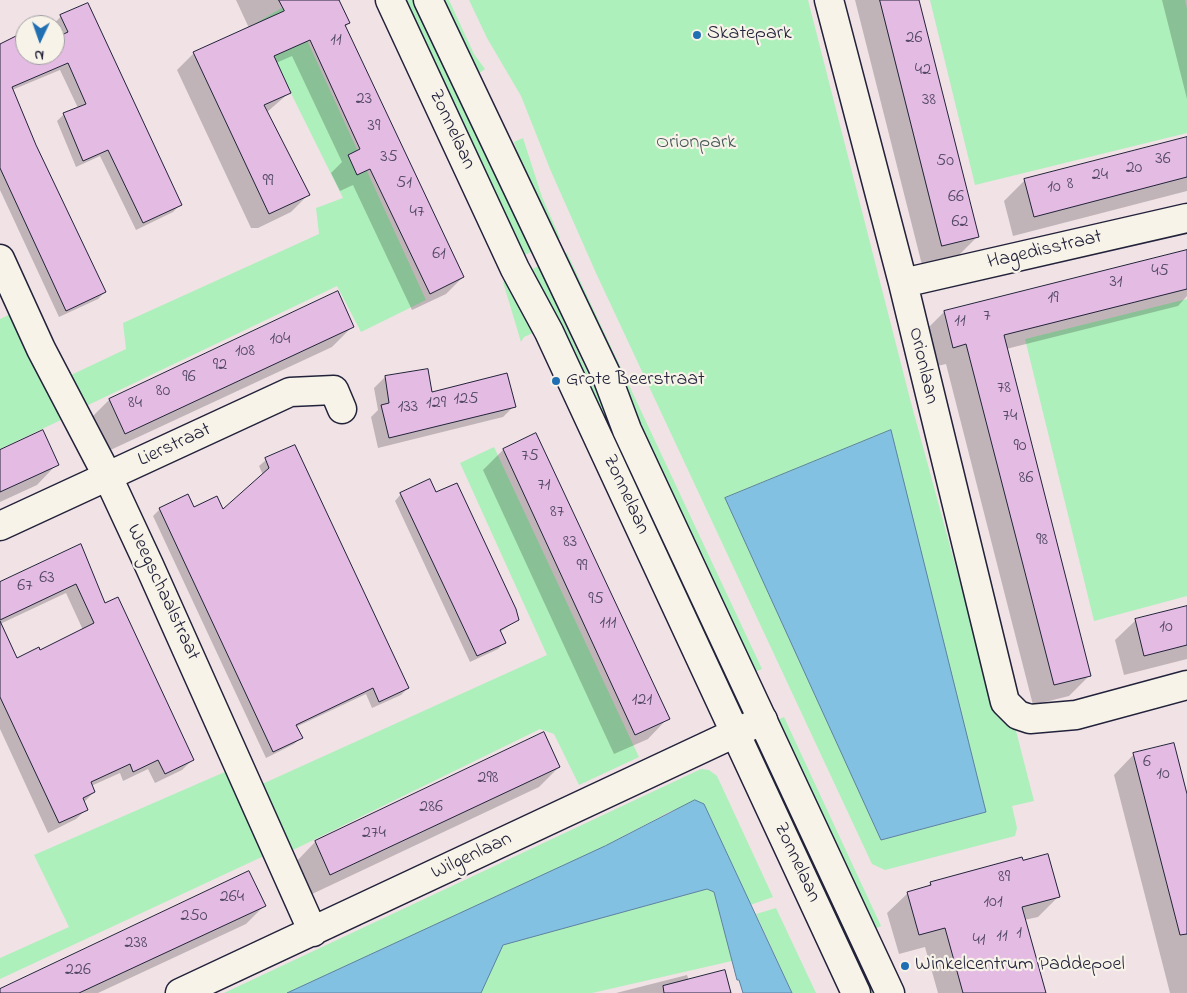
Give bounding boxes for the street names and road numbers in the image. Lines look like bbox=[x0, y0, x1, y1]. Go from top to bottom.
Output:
street label: Zonnelaan bbox=[422, 86, 480, 174]
street label: Hagedisstraat bbox=[985, 226, 1105, 276]
street label: Orionlaan bbox=[902, 325, 942, 407]
street label: Lierstraat bbox=[135, 419, 215, 473]
street label: Zonnelaan bbox=[596, 451, 654, 539]
street label: Weegschaalstraat bbox=[120, 521, 204, 665]
street label: Zonnelaan bbox=[767, 819, 825, 907]
street label: Wilgenlaan bbox=[428, 828, 516, 886]

